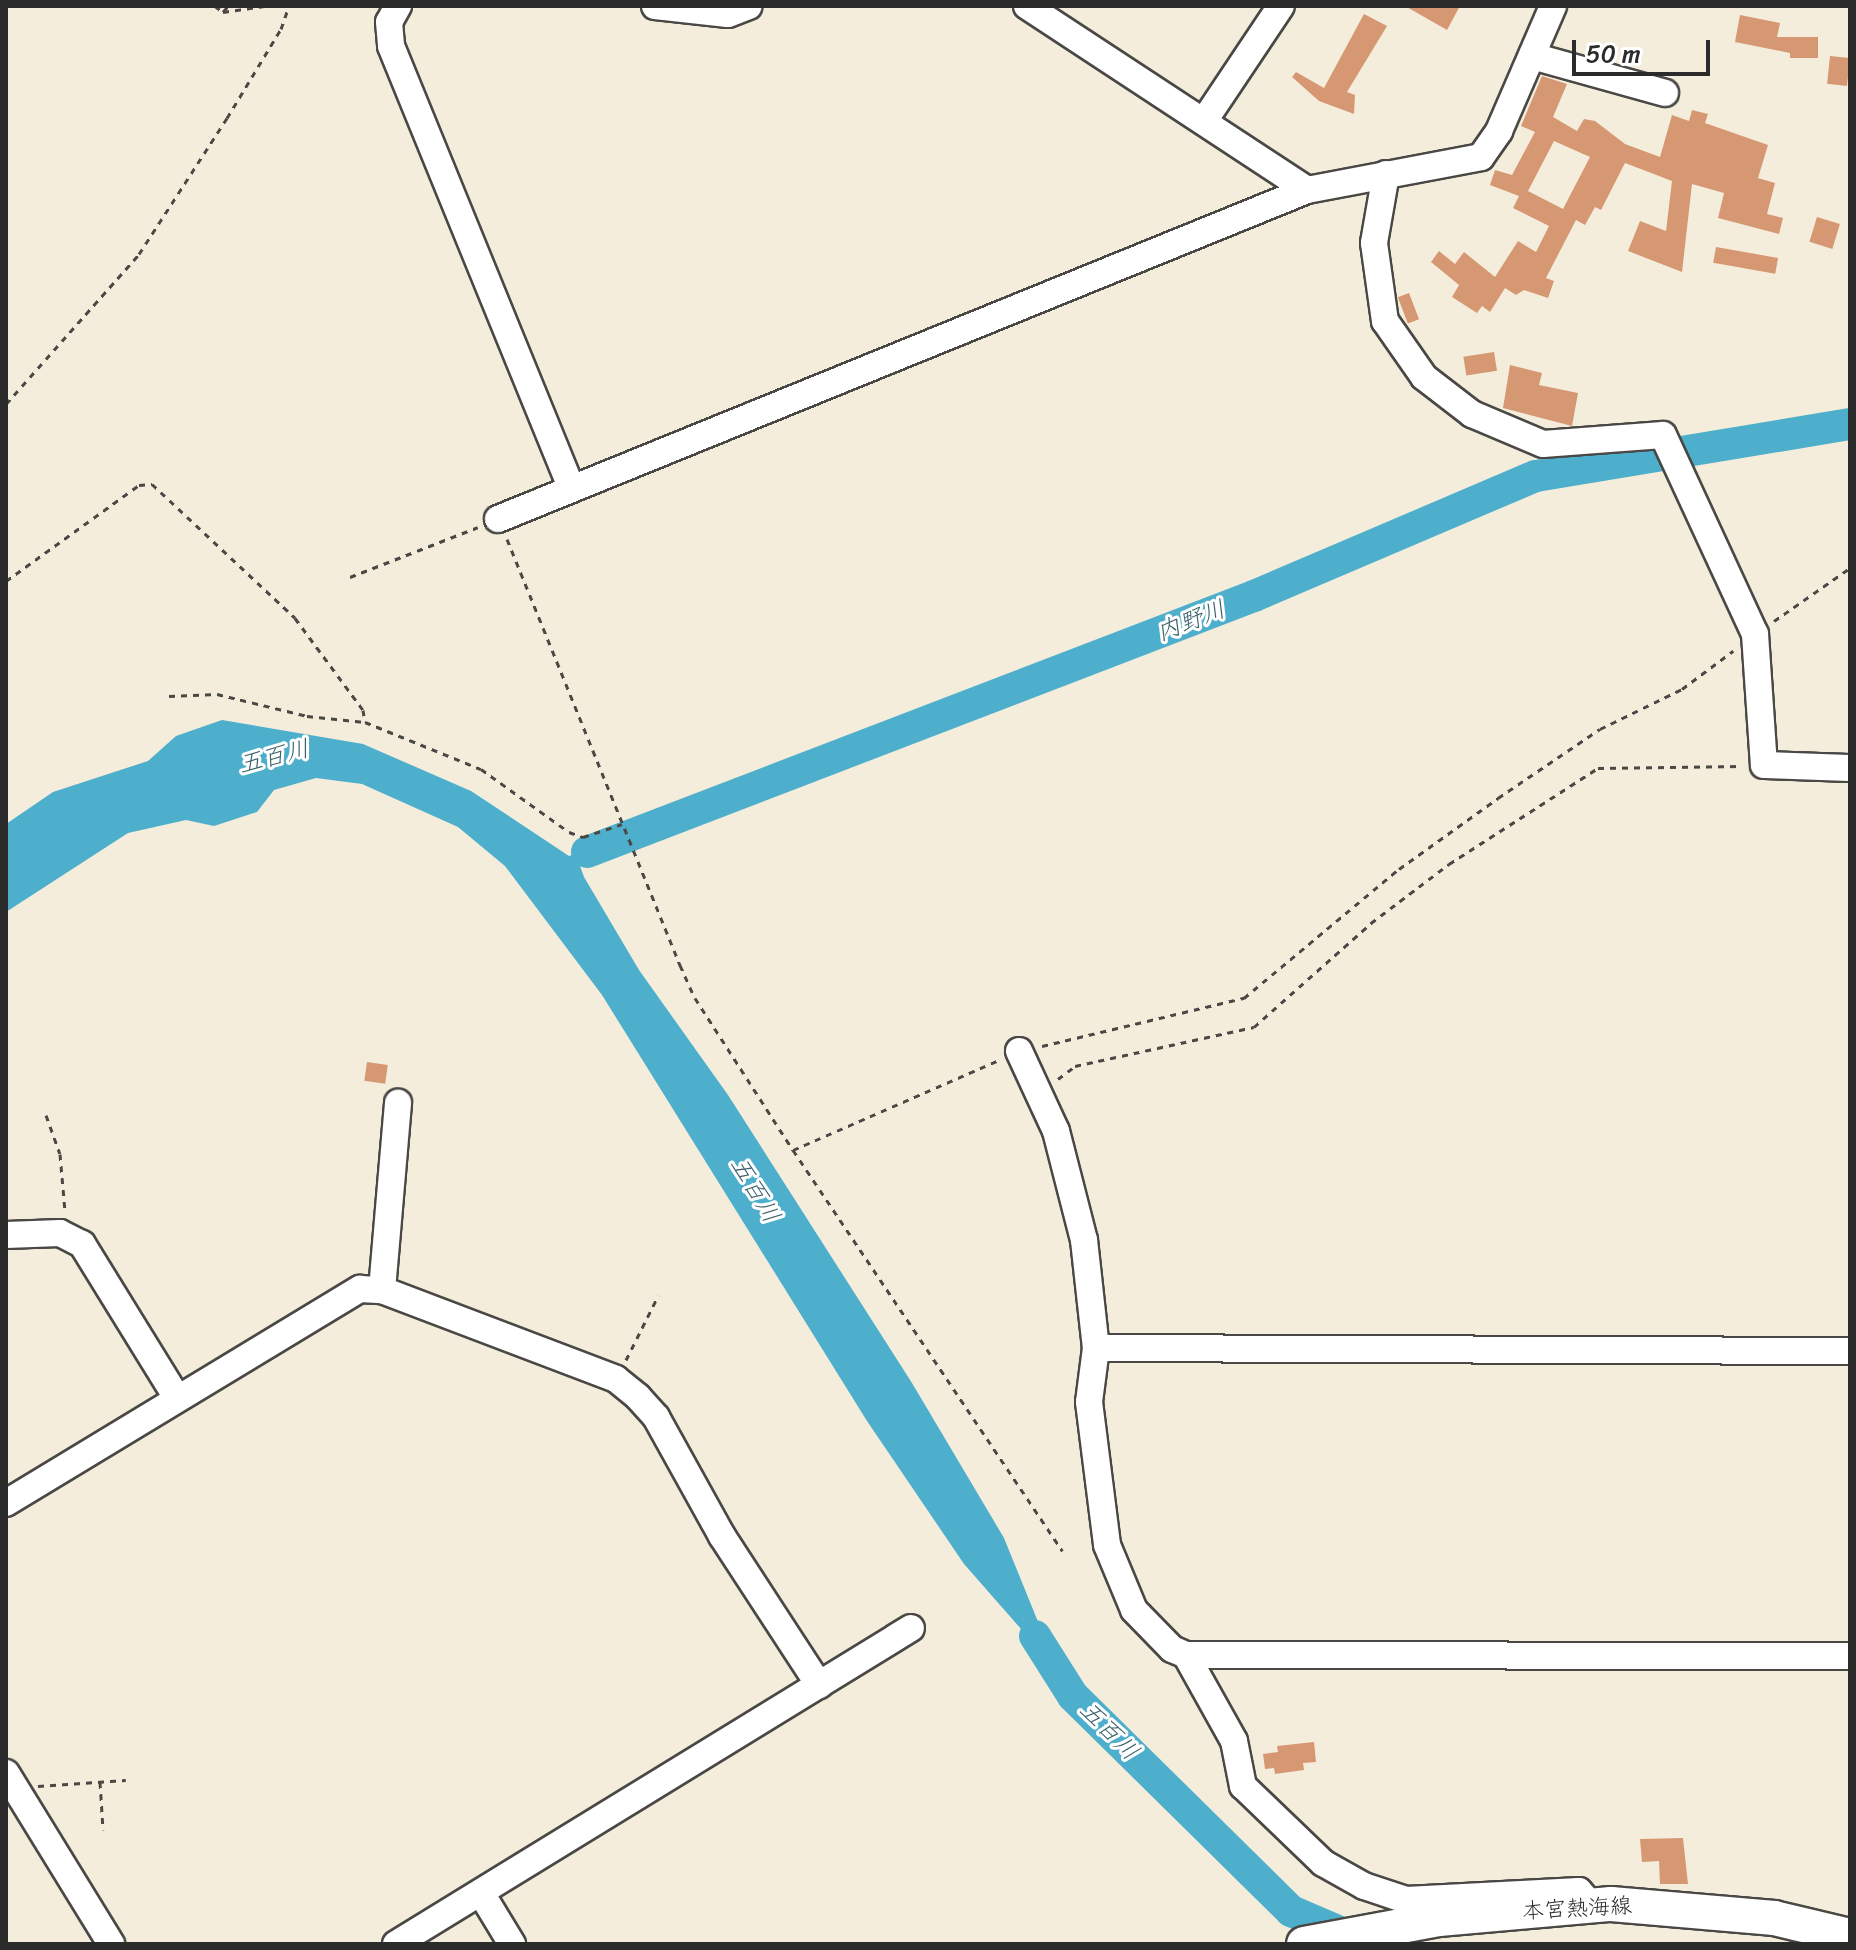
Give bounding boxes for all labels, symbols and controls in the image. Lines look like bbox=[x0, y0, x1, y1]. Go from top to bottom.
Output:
scale bar bbox=[1576, 24, 1714, 74]
text: 50 m bbox=[1586, 33, 1641, 75]
water label: 内野川 bbox=[1152, 595, 1230, 647]
water label: 五百川 bbox=[236, 734, 312, 780]
water label: 五百川 bbox=[724, 1152, 786, 1228]
water label: 五百川 bbox=[1073, 1695, 1145, 1767]
street label: 本宮熱海線 bbox=[1521, 1892, 1633, 1924]

